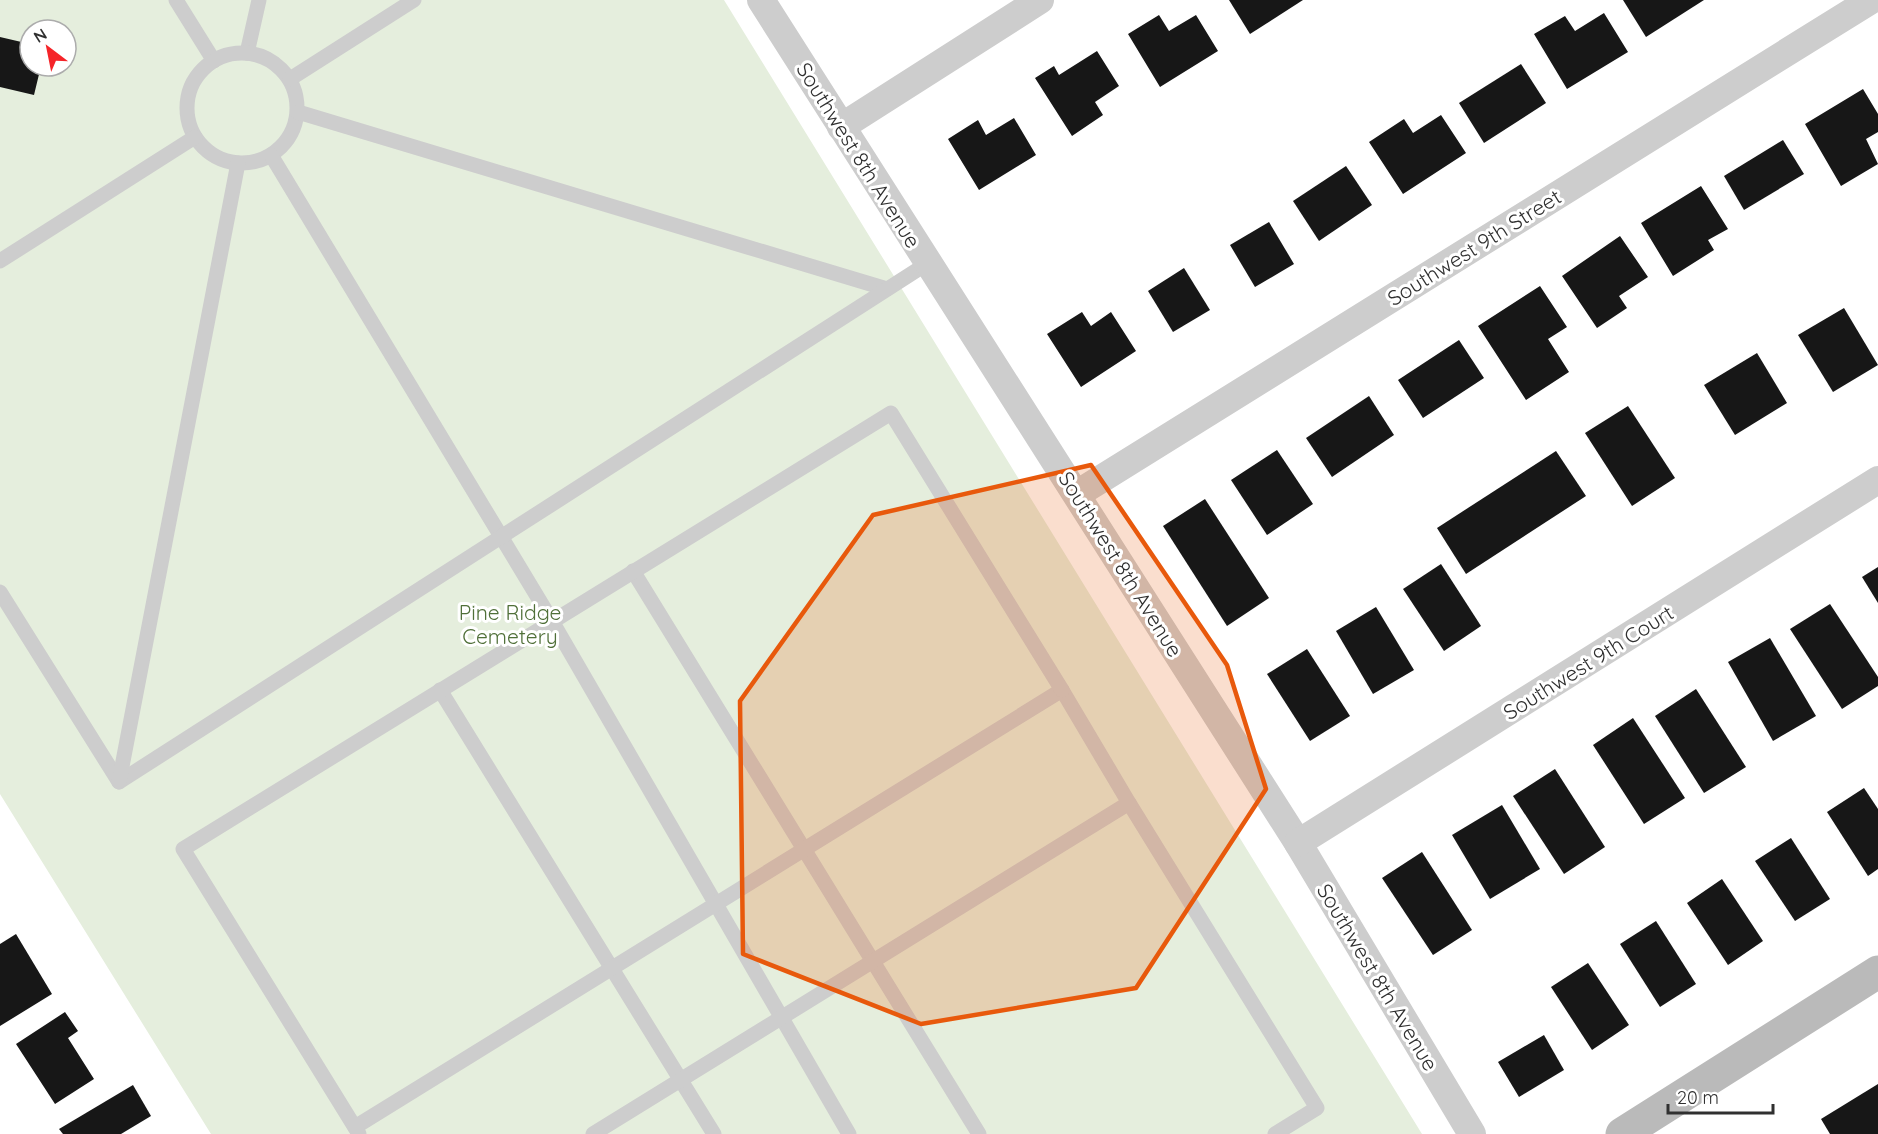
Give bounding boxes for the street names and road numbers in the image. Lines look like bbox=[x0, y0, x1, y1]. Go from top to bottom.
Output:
street label: Southwest 8th Avenue bbox=[791, 57, 927, 253]
street label: Southwest 9th Street bbox=[1382, 183, 1566, 311]
street label: Southwest 8th Avenue bbox=[1053, 466, 1189, 662]
street label: Southwest 9th Court bbox=[1498, 599, 1678, 725]
street label: Southwest 8th Avenue bbox=[1312, 879, 1444, 1075]

